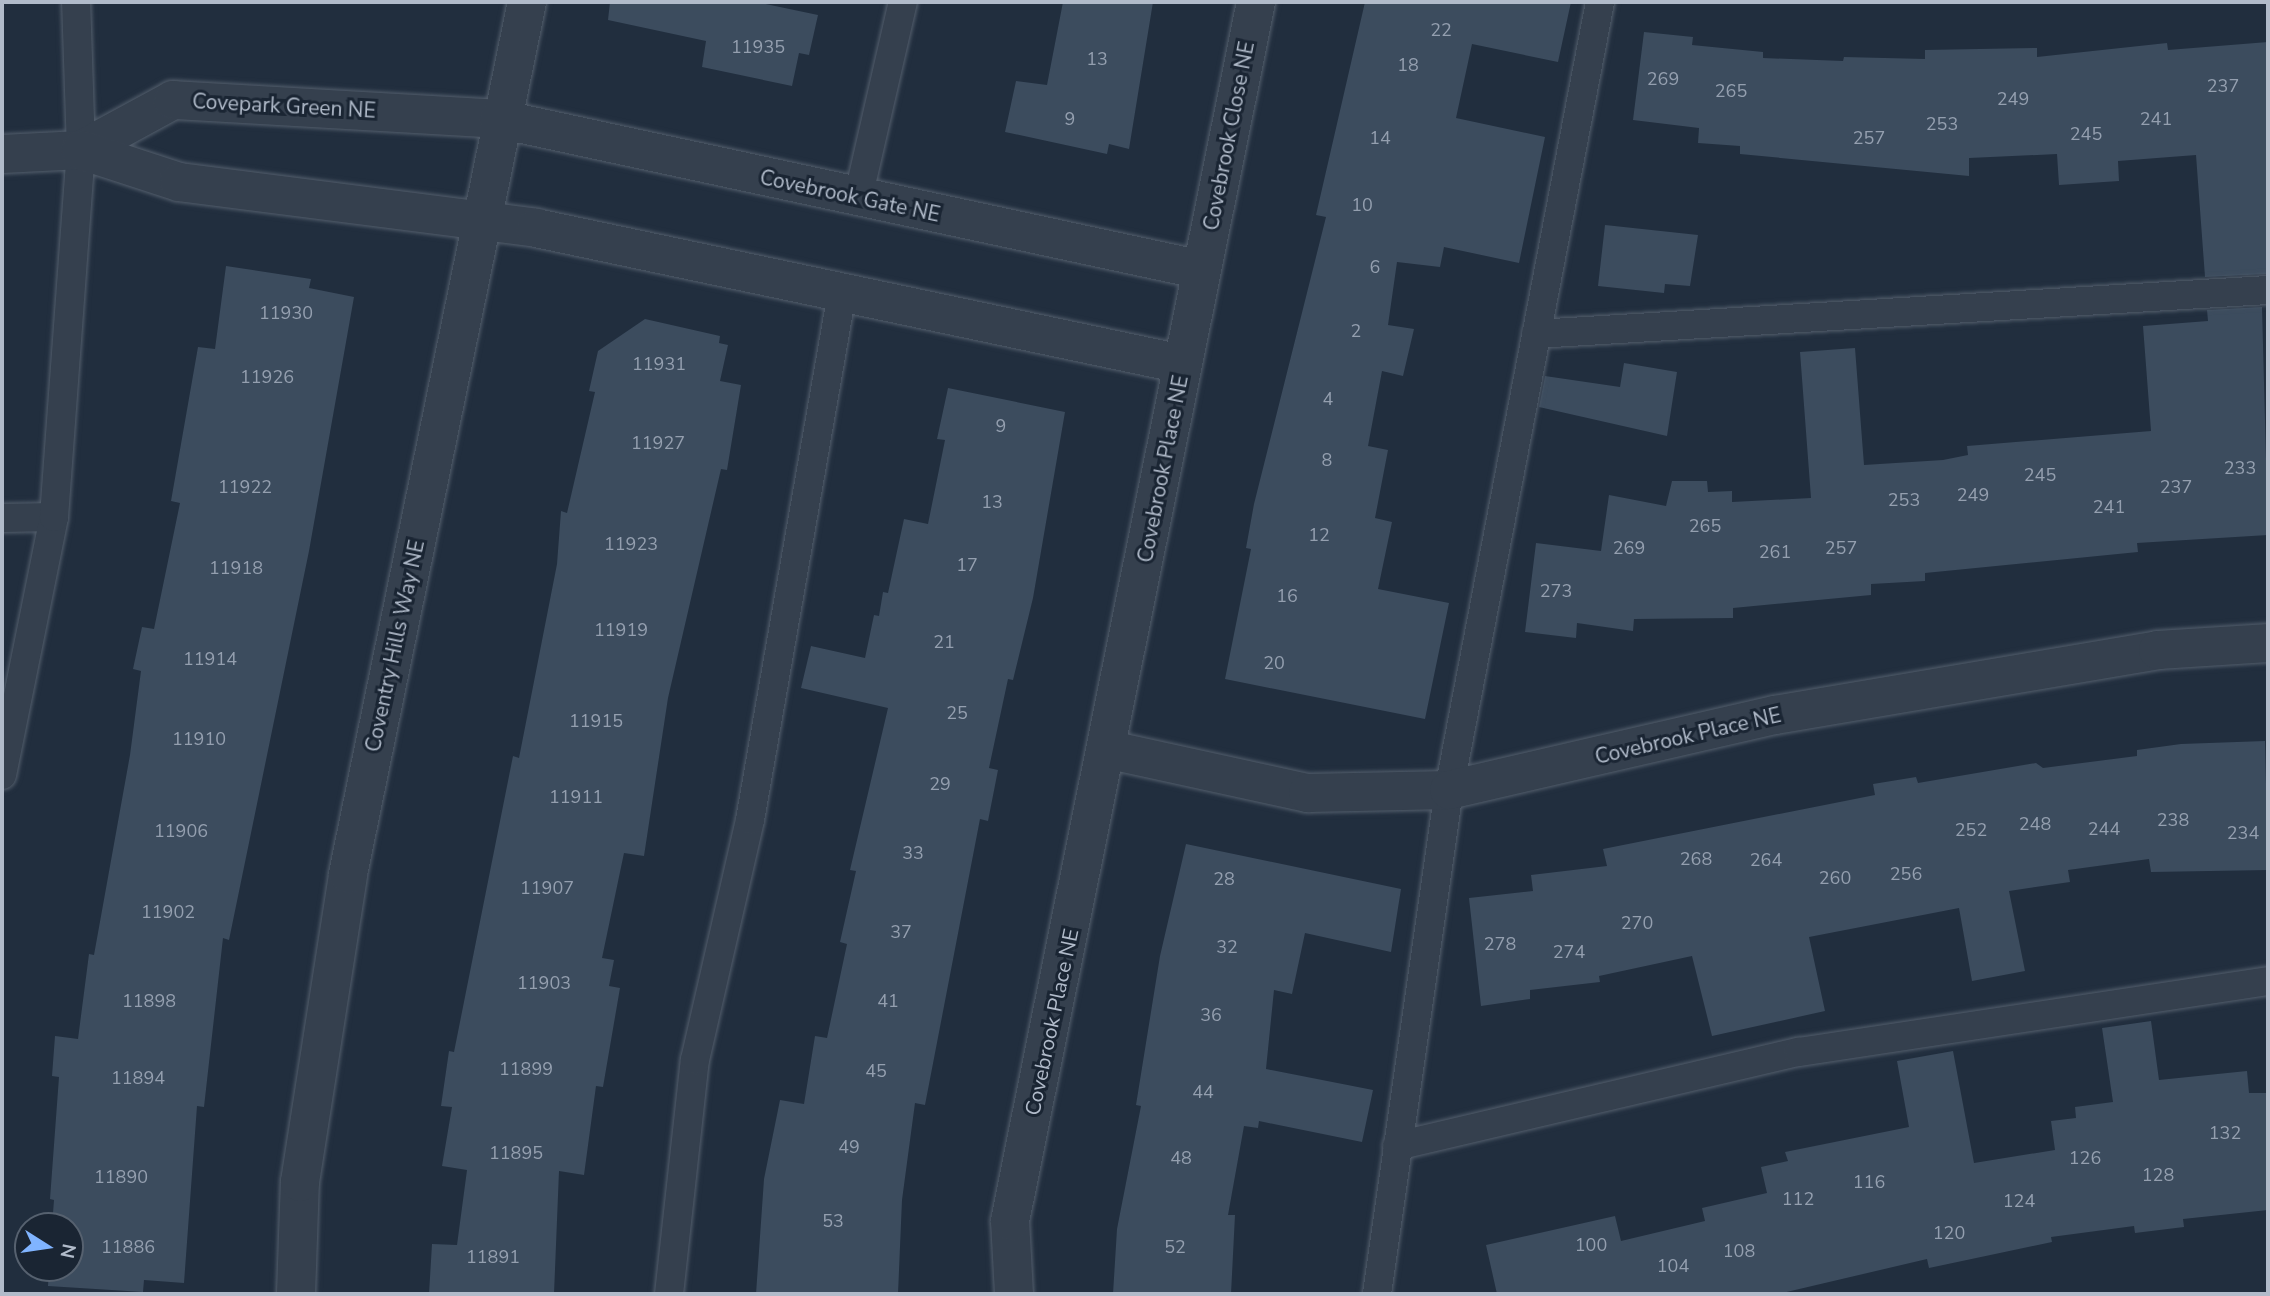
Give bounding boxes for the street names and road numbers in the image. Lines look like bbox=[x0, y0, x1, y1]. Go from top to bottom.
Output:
street label: Covebrook Close NE bbox=[1198, 39, 1260, 233]
street label: Covepark Green NE bbox=[192, 89, 376, 123]
street label: Covebrook Gate NE bbox=[758, 165, 942, 227]
street label: Covebrook Place NE bbox=[1132, 373, 1194, 565]
street label: Coventry Hills Way NE bbox=[360, 538, 430, 754]
street label: Covebrook Place NE bbox=[1593, 702, 1783, 770]
street label: Covebrook Place NE bbox=[1020, 926, 1084, 1118]

